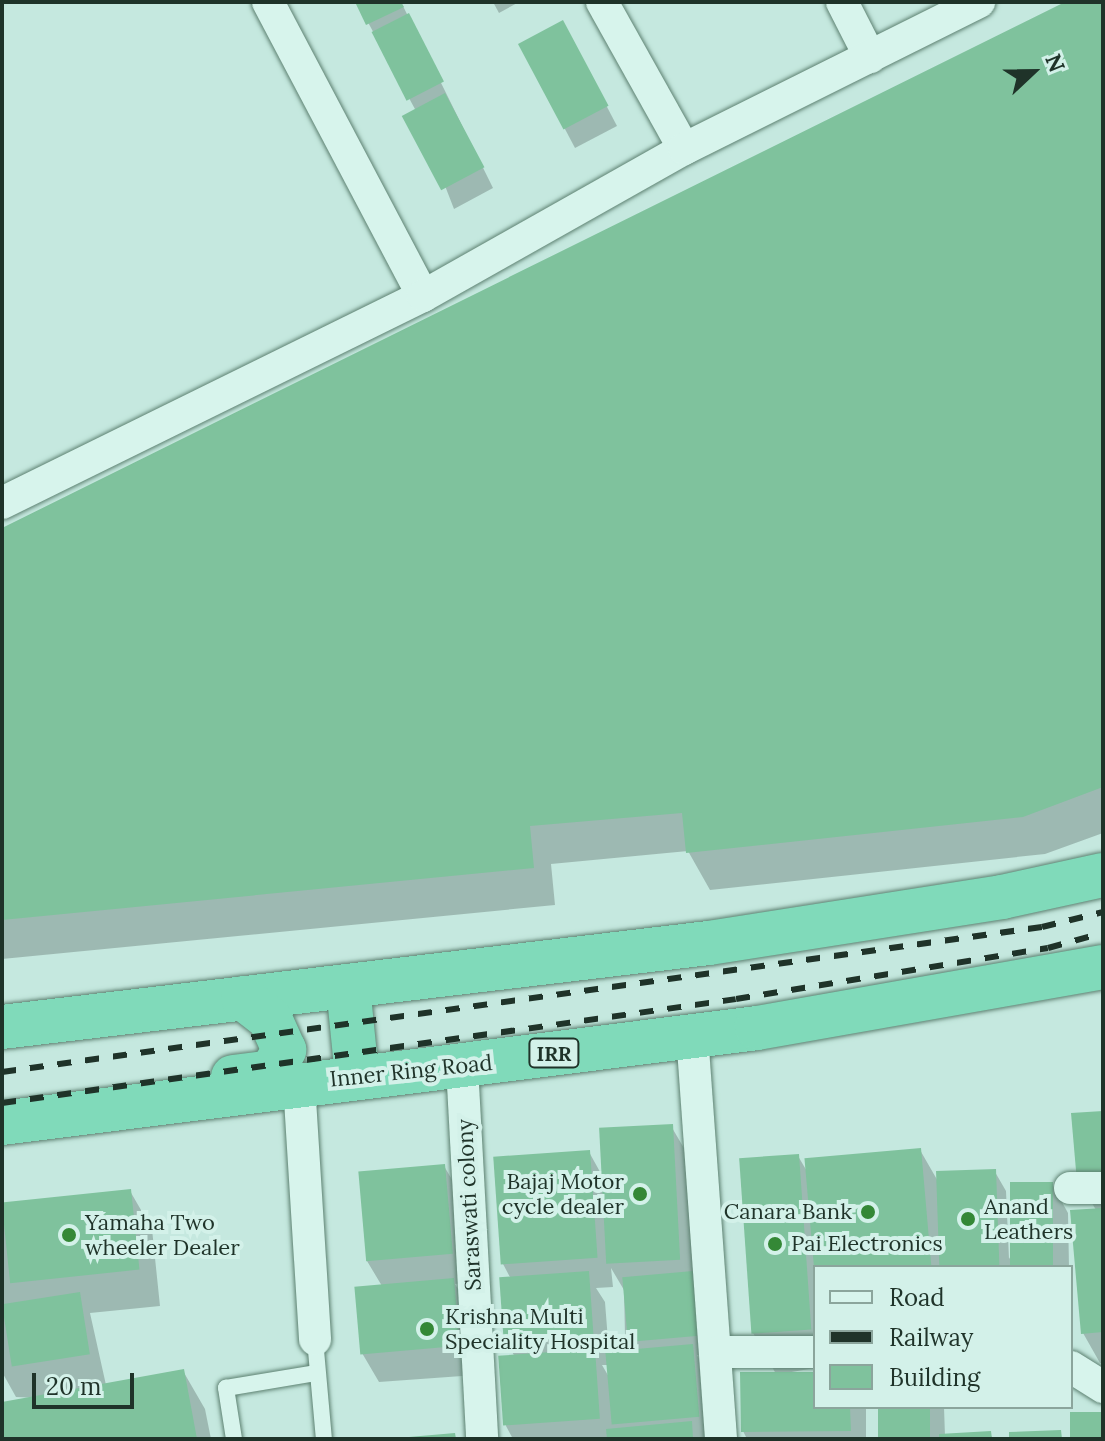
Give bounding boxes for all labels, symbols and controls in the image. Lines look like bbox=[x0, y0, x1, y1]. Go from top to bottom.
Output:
north arrow bbox=[993, 32, 1073, 112]
text: N bbox=[1039, 50, 1071, 76]
road number: IRR bbox=[528, 1037, 580, 1069]
street label: Inner Ring Road bbox=[328, 1049, 494, 1093]
street label: Saraswati colony bbox=[451, 1118, 487, 1292]
place label: Bajaj Motor cycle dealer bbox=[502, 1168, 624, 1220]
marker: Bajaj Motor cycle dealer bbox=[631, 1185, 649, 1203]
place label: Anand Leathers bbox=[984, 1193, 1073, 1244]
place label: Canara Bank bbox=[724, 1199, 852, 1225]
marker: Canara Bank bbox=[859, 1203, 877, 1221]
place label: Yamaha Two wheeler Dealer bbox=[85, 1209, 240, 1260]
marker: Anand Leathers bbox=[959, 1210, 977, 1228]
marker: Yamaha Two wheeler Dealer bbox=[60, 1226, 78, 1244]
place label: Pai Electronics bbox=[791, 1231, 943, 1257]
marker: Pai Electronics bbox=[766, 1235, 784, 1253]
legend bbox=[813, 1265, 1073, 1409]
text: Road bbox=[889, 1282, 945, 1313]
place label: Krishna Multi Speciality Hospital bbox=[445, 1303, 635, 1354]
marker: Krishna Multi Speciality Hospital bbox=[416, 1318, 438, 1340]
text: Railway bbox=[889, 1322, 973, 1353]
scale bar bbox=[36, 1357, 138, 1407]
text: Building bbox=[889, 1362, 980, 1393]
text: 20 m bbox=[46, 1371, 102, 1402]

